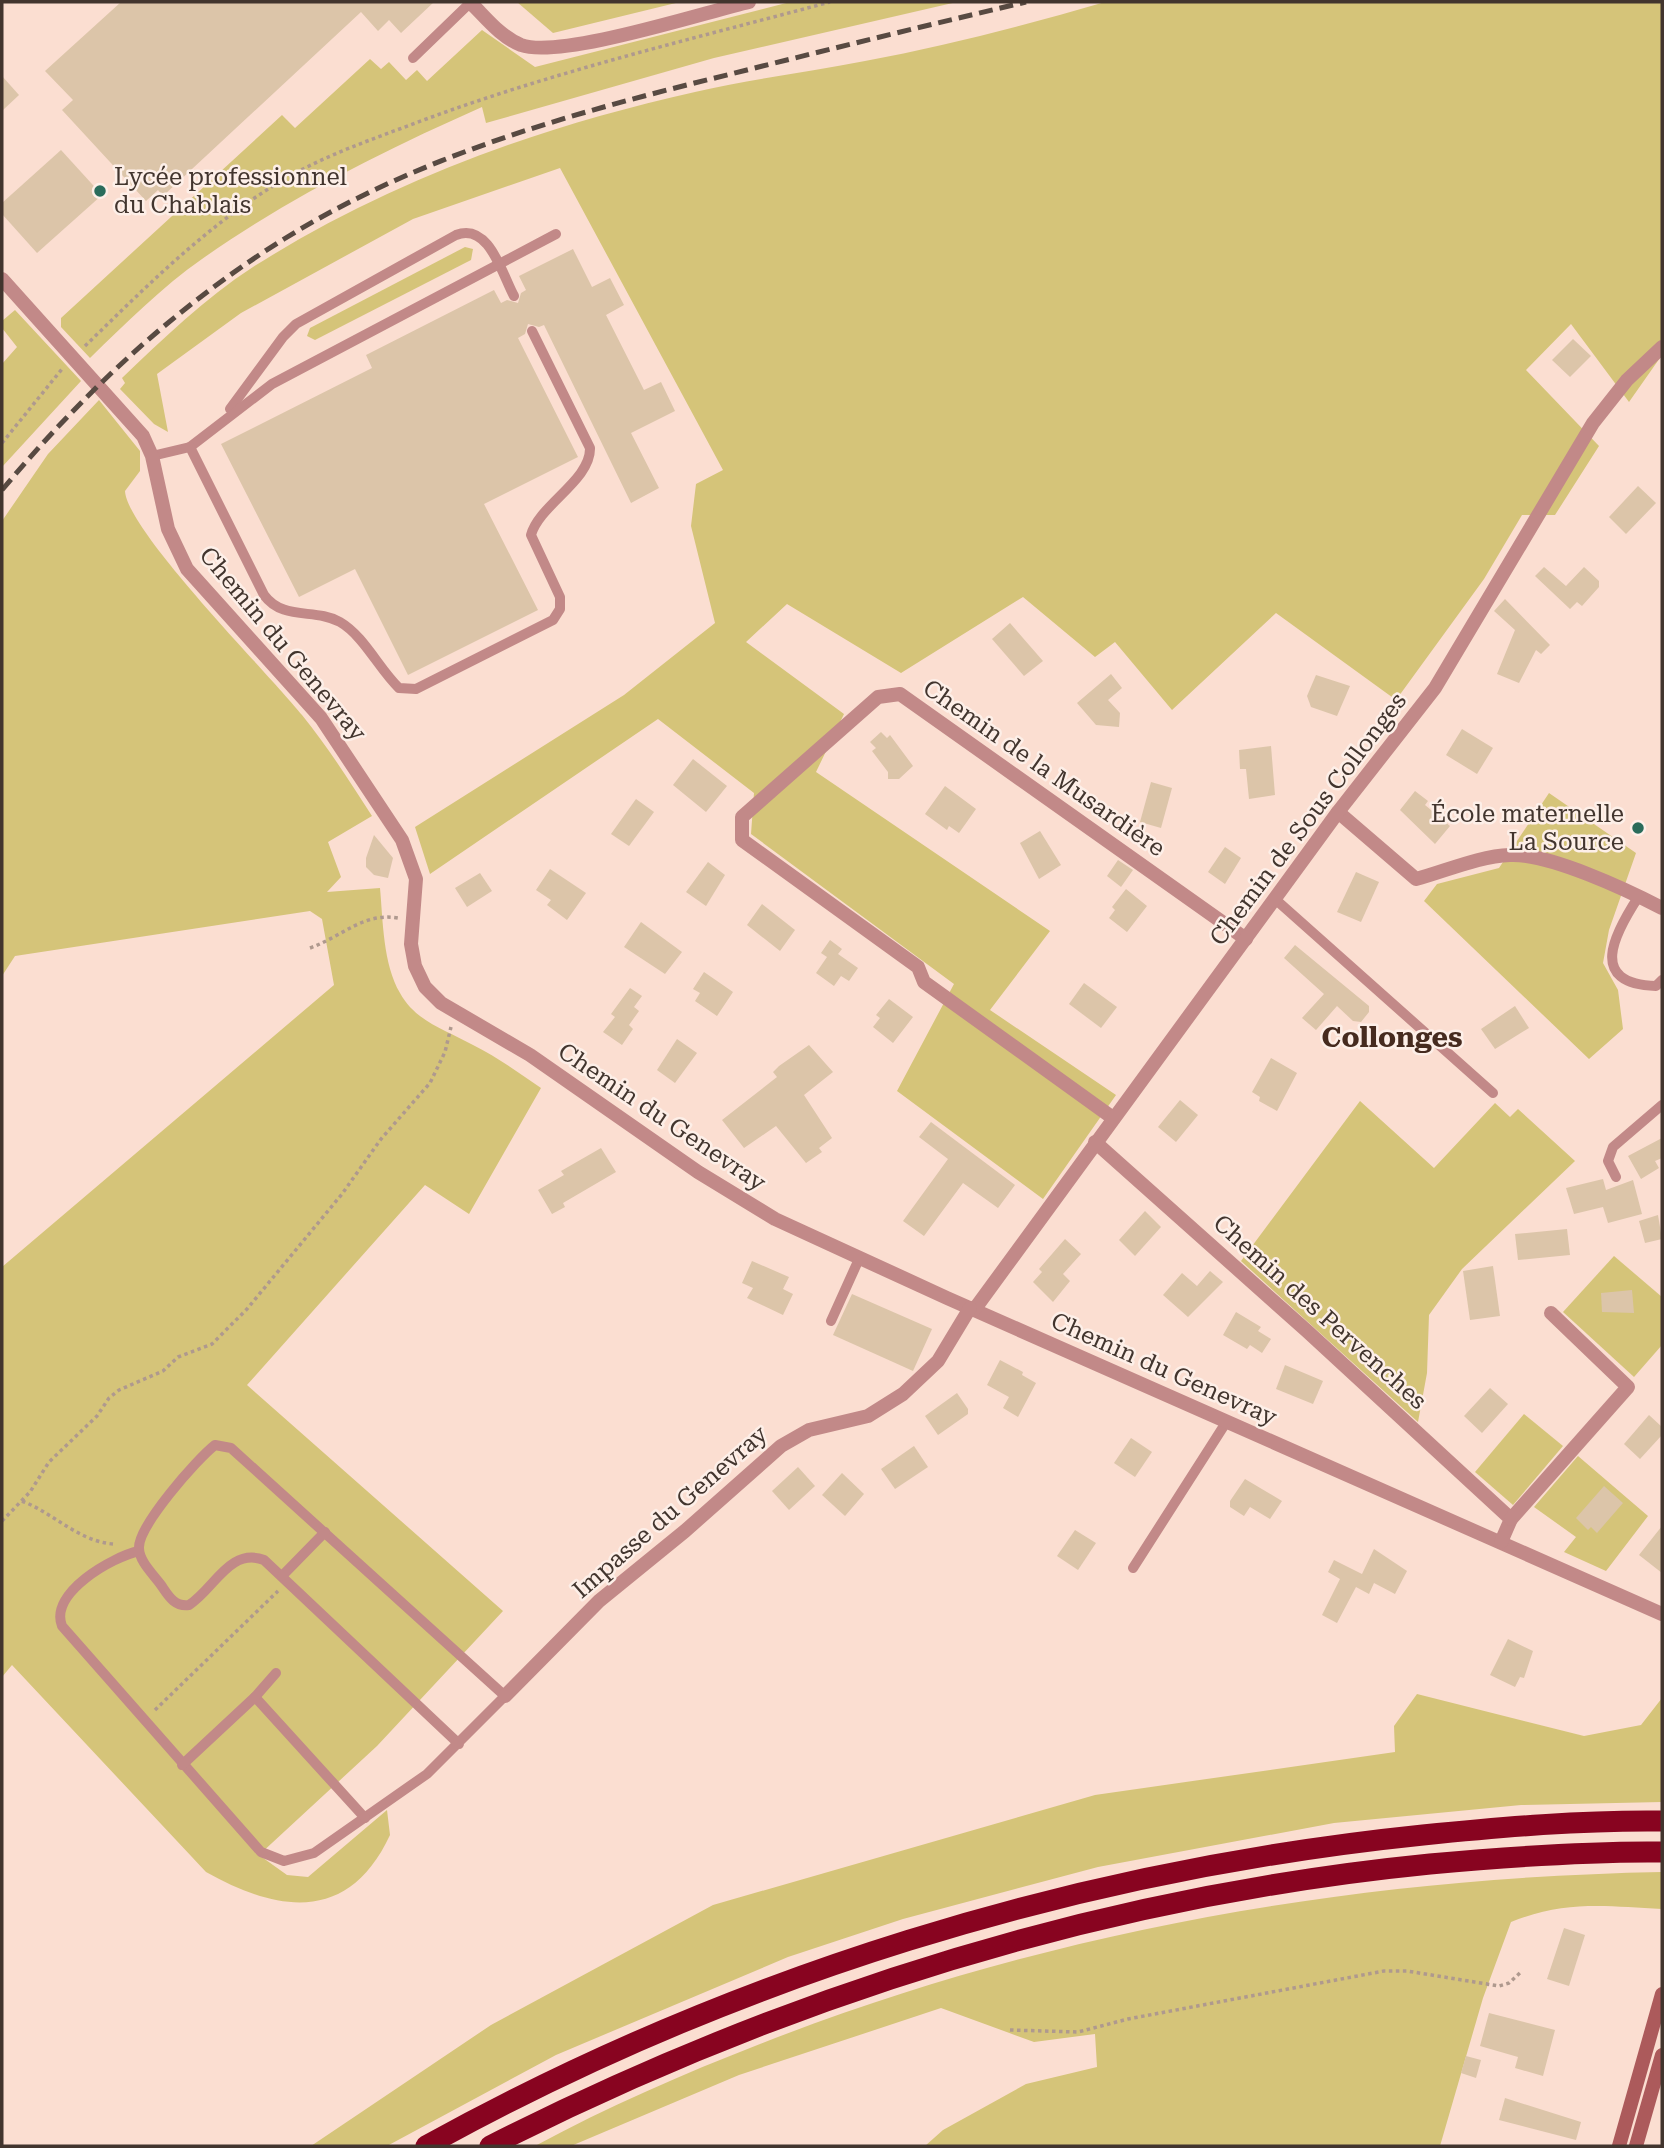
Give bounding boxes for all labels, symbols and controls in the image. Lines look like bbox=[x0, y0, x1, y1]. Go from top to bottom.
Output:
place label: Lycée professionnel du Chablais bbox=[114, 163, 347, 219]
marker: Lycée professionnel du Chablais bbox=[92, 183, 108, 199]
street label: Chemin du Genevray bbox=[194, 541, 373, 747]
street label: Chemin de la Musardière bbox=[918, 674, 1170, 862]
street label: Chemin de Sous Collonges bbox=[1204, 687, 1412, 951]
place label: École maternelle La Source bbox=[1431, 799, 1624, 856]
marker: École maternelle La Source bbox=[1630, 820, 1646, 836]
district label: Collonges bbox=[1322, 1021, 1462, 1054]
street label: Chemin du Genevray bbox=[553, 1037, 772, 1197]
street label: Chemin des Pervenches bbox=[1208, 1209, 1432, 1415]
street label: Chemin du Genevray bbox=[1047, 1307, 1282, 1432]
street label: Impasse du Genevray bbox=[567, 1419, 774, 1604]

